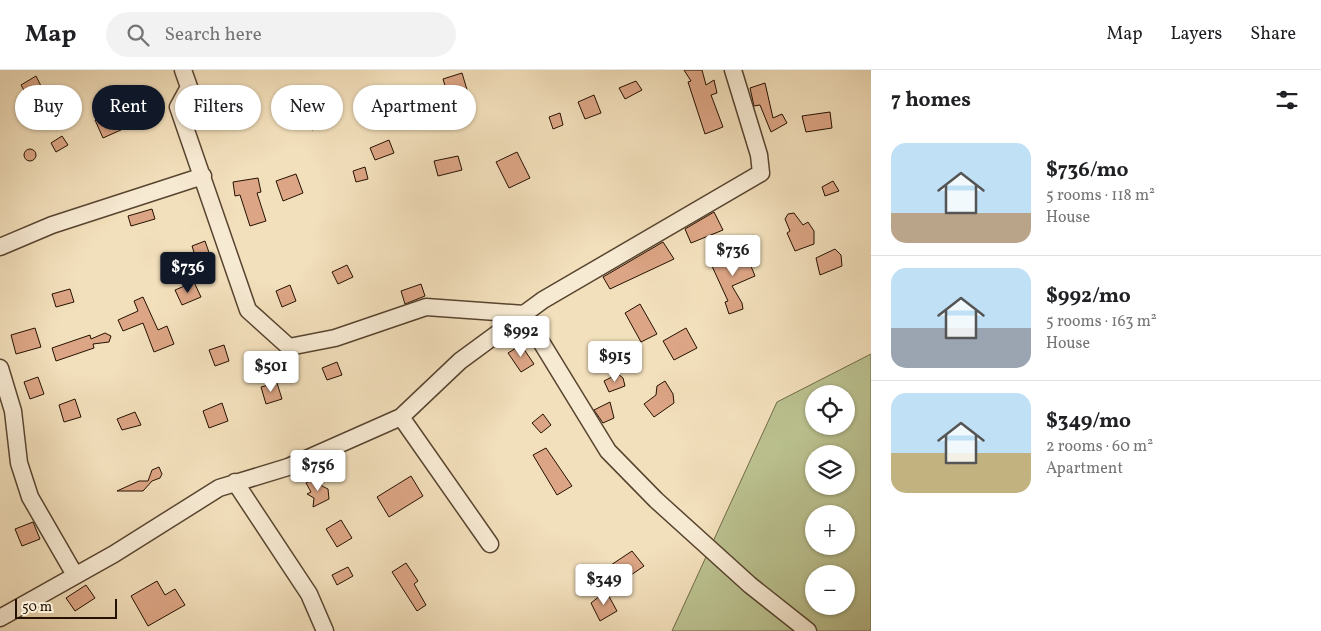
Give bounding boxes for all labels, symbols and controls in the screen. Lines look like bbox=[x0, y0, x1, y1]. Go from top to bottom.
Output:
search box bbox=[106, 12, 456, 57]
text: Map bbox=[25, 18, 76, 52]
icon: search bbox=[124, 21, 152, 49]
text: Search here bbox=[164, 22, 262, 48]
text: Map bbox=[1106, 22, 1142, 47]
text: Layers bbox=[1170, 22, 1222, 47]
text: Share bbox=[1250, 22, 1296, 47]
chip: Buy bbox=[15, 85, 82, 130]
chip: Rent bbox=[92, 85, 165, 130]
chip: Filters bbox=[175, 85, 261, 130]
chip: New bbox=[271, 85, 343, 130]
chip: Apartment bbox=[353, 85, 476, 130]
text: 7 homes bbox=[891, 86, 971, 115]
icon: filters bbox=[1273, 86, 1301, 114]
text: $736/mo bbox=[1046, 156, 1128, 185]
icon: home bbox=[931, 163, 991, 223]
text: 5 rooms · 118 m² bbox=[1046, 185, 1155, 207]
text: House bbox=[1046, 207, 1090, 229]
pin: $736 bbox=[703, 234, 763, 277]
text: $736 bbox=[716, 240, 750, 262]
pin: $736 bbox=[158, 252, 218, 294]
text: $736 bbox=[171, 257, 205, 279]
text: $992/mo bbox=[1046, 282, 1131, 311]
icon: home bbox=[931, 288, 991, 348]
text: 5 rooms · 163 m² bbox=[1046, 311, 1157, 333]
pin: $992 bbox=[491, 316, 551, 358]
text: $992 bbox=[504, 321, 539, 343]
text: House bbox=[1046, 333, 1090, 355]
pin: $915 bbox=[585, 340, 645, 383]
text: $915 bbox=[599, 346, 631, 368]
pin: $501 bbox=[241, 350, 301, 393]
text: $501 bbox=[255, 356, 287, 378]
map controls bbox=[805, 385, 855, 615]
button: locate bbox=[805, 385, 855, 435]
text: $349/mo bbox=[1046, 407, 1131, 436]
icon: home bbox=[931, 413, 991, 473]
text: 2 rooms · 60 m² bbox=[1046, 436, 1153, 458]
button: layers bbox=[805, 445, 855, 495]
pin: $756 bbox=[288, 450, 348, 492]
text: $756 bbox=[301, 455, 335, 477]
text: Apartment bbox=[1046, 458, 1123, 480]
button: + bbox=[805, 505, 855, 555]
pin: $349 bbox=[574, 564, 634, 606]
button: − bbox=[805, 565, 855, 615]
text: $349 bbox=[586, 569, 622, 591]
scale bar bbox=[15, 596, 118, 619]
text: 50 m bbox=[22, 598, 52, 617]

